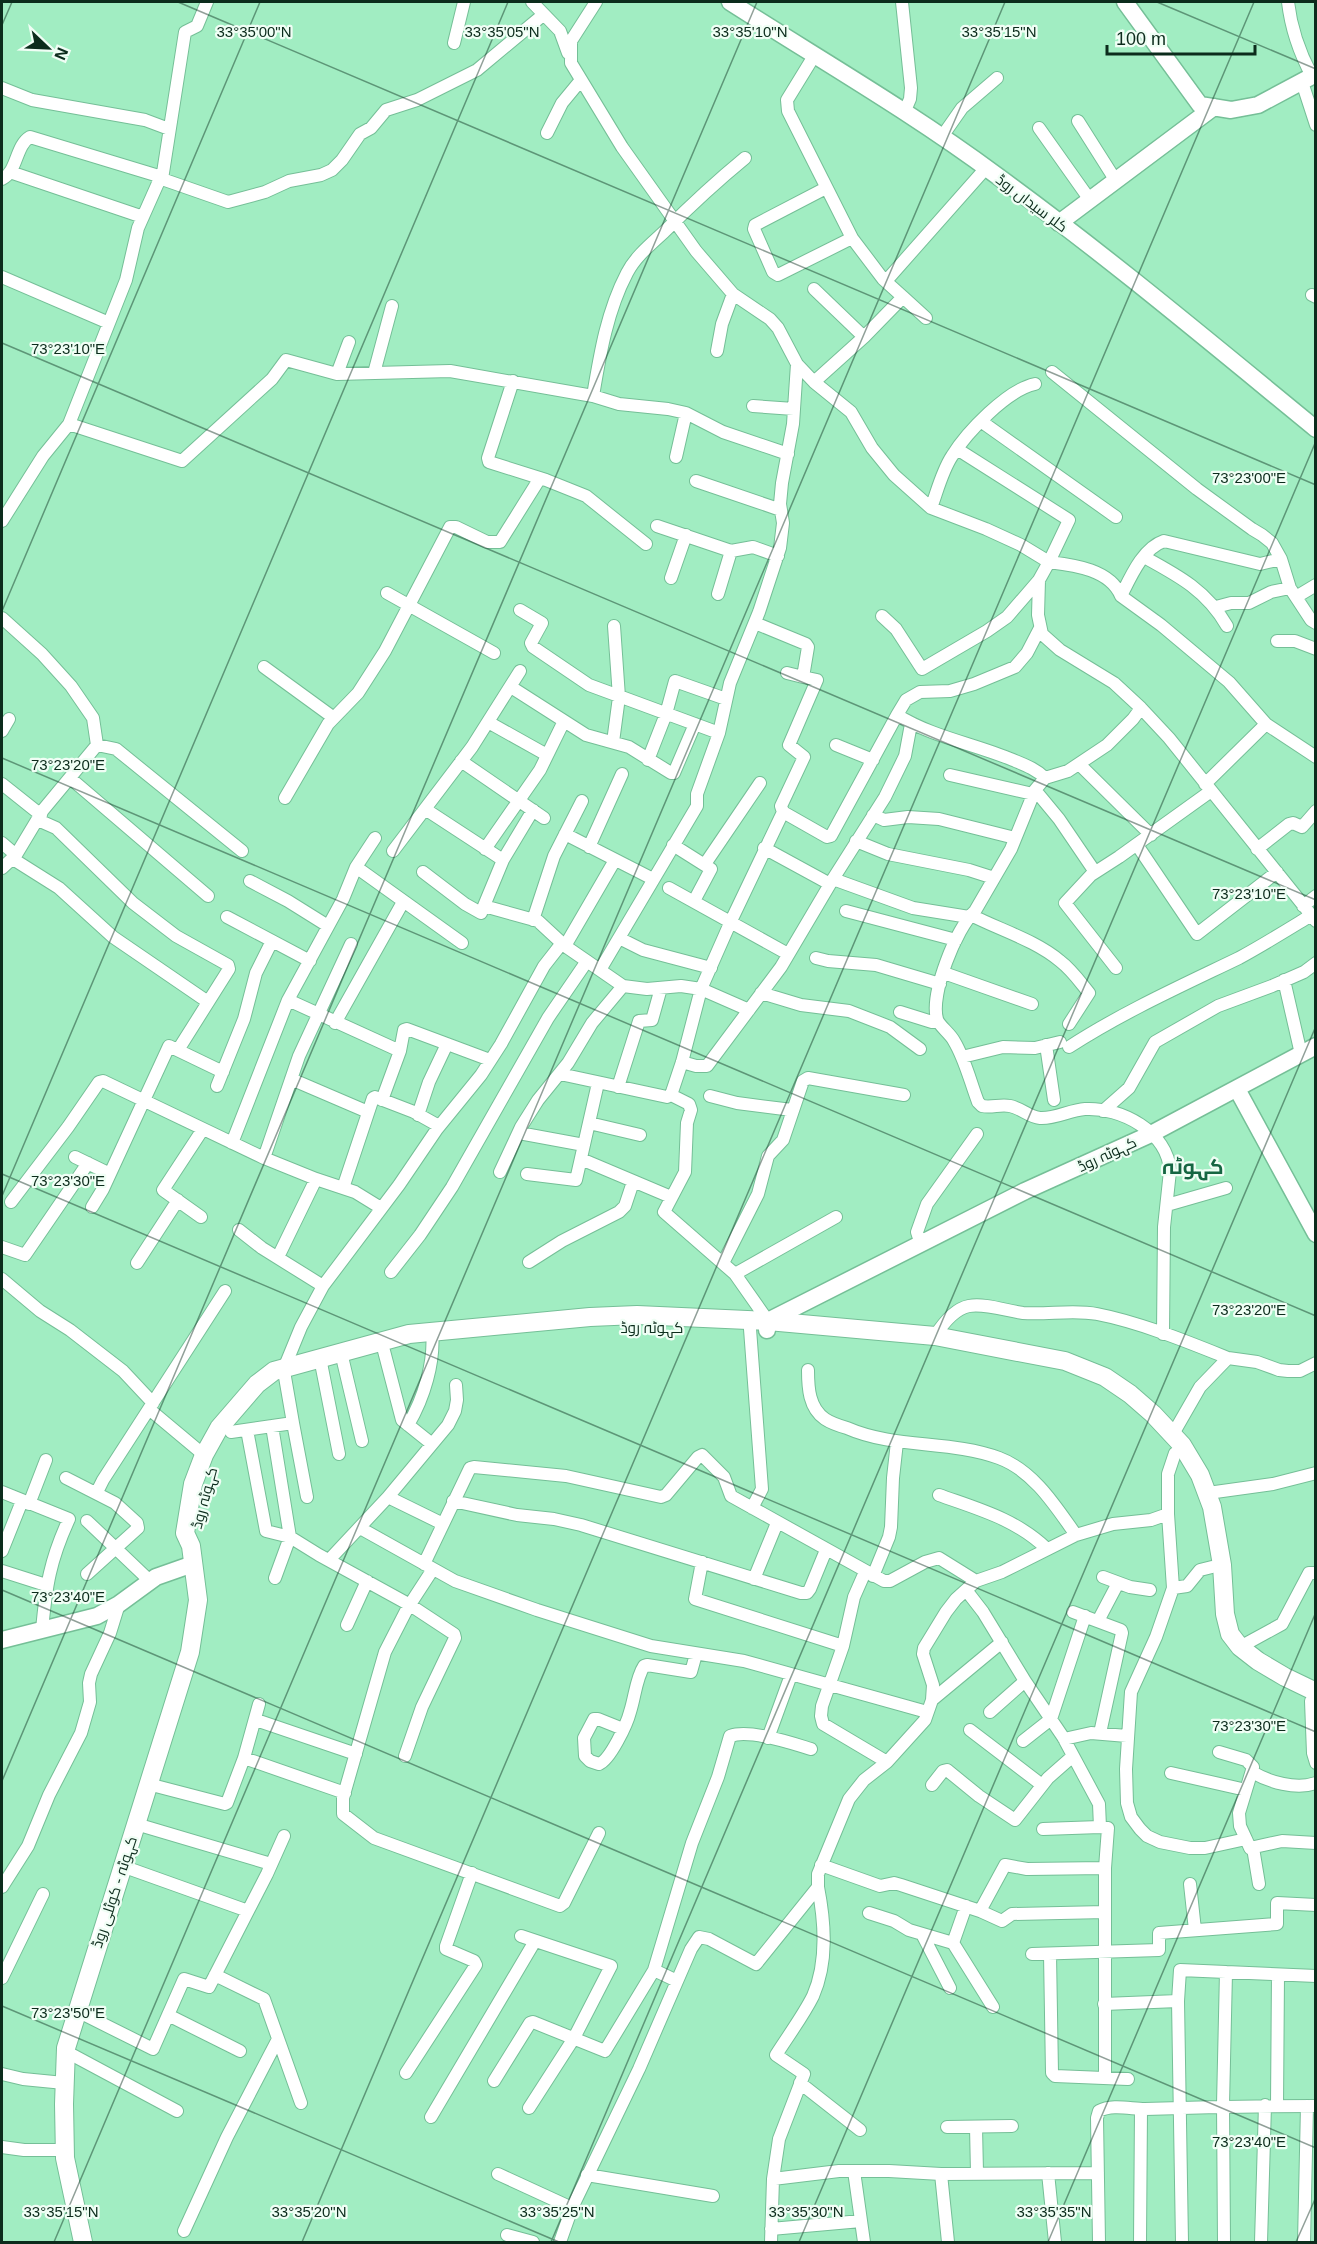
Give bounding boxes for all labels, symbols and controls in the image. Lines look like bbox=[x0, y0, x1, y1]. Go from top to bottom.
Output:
north arrow bbox=[18, 18, 78, 78]
scale bar bbox=[1107, 18, 1256, 56]
text: 33°35'00"N bbox=[216, 23, 292, 40]
text: 33°35'05"N bbox=[464, 23, 540, 40]
text: 33°35'10"N bbox=[712, 23, 788, 40]
text: 33°35'15"N bbox=[961, 23, 1037, 40]
text: 100 m bbox=[1116, 29, 1166, 49]
text: N bbox=[51, 45, 71, 62]
street label: کلر سیداں روڈ bbox=[992, 171, 1071, 237]
text: 73°23'10"E bbox=[31, 340, 105, 357]
text: 73°23'00"E bbox=[1212, 469, 1286, 486]
text: 73°23'20"E bbox=[31, 756, 105, 773]
text: 73°23'10"E bbox=[1212, 885, 1286, 902]
street label: کہوٹہ روڈ bbox=[1075, 1133, 1140, 1178]
district label: کہوٹہ bbox=[1162, 1155, 1224, 1181]
text: 73°23'30"E bbox=[31, 1172, 105, 1189]
text: 73°23'20"E bbox=[1212, 1301, 1286, 1318]
street label: کہوٹہ روڈ bbox=[621, 1319, 683, 1339]
street label: کہوٹہ روڈ bbox=[188, 1465, 223, 1531]
text: 73°23'40"E bbox=[31, 1588, 105, 1605]
text: 73°23'30"E bbox=[1212, 1717, 1286, 1734]
street label: کہوٹہ - کوٹلی روڈ bbox=[88, 1834, 143, 1951]
text: 73°23'50"E bbox=[31, 2004, 105, 2021]
text: 73°23'40"E bbox=[1212, 2133, 1286, 2150]
text: 33°35'15"N bbox=[23, 2203, 99, 2220]
text: 33°35'20"N bbox=[271, 2203, 347, 2220]
text: 33°35'25"N bbox=[519, 2203, 595, 2220]
text: 33°35'30"N bbox=[768, 2203, 844, 2220]
text: 33°35'35"N bbox=[1016, 2203, 1092, 2220]

